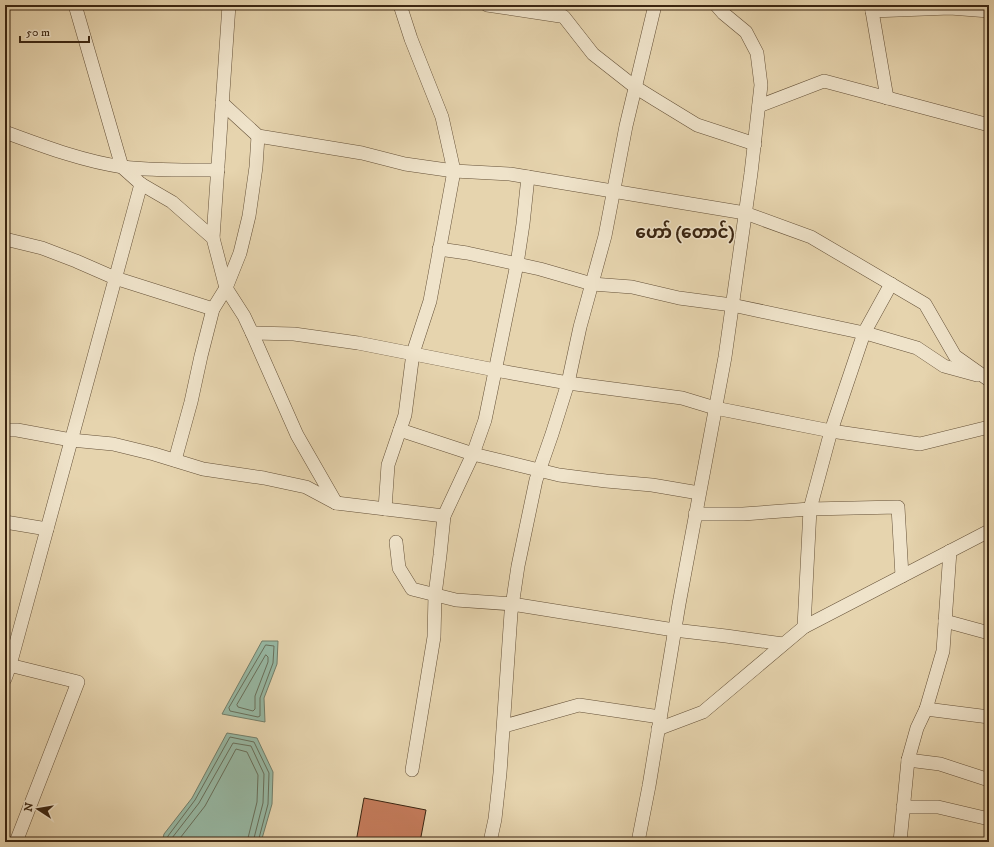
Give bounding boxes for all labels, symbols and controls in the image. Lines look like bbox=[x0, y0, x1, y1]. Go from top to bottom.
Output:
scale bar bbox=[20, 18, 89, 44]
text: 50 m bbox=[26, 25, 50, 40]
district label: ဟော် (တောင်) bbox=[635, 220, 735, 244]
north arrow bbox=[18, 789, 58, 829]
text: N bbox=[21, 801, 37, 813]

